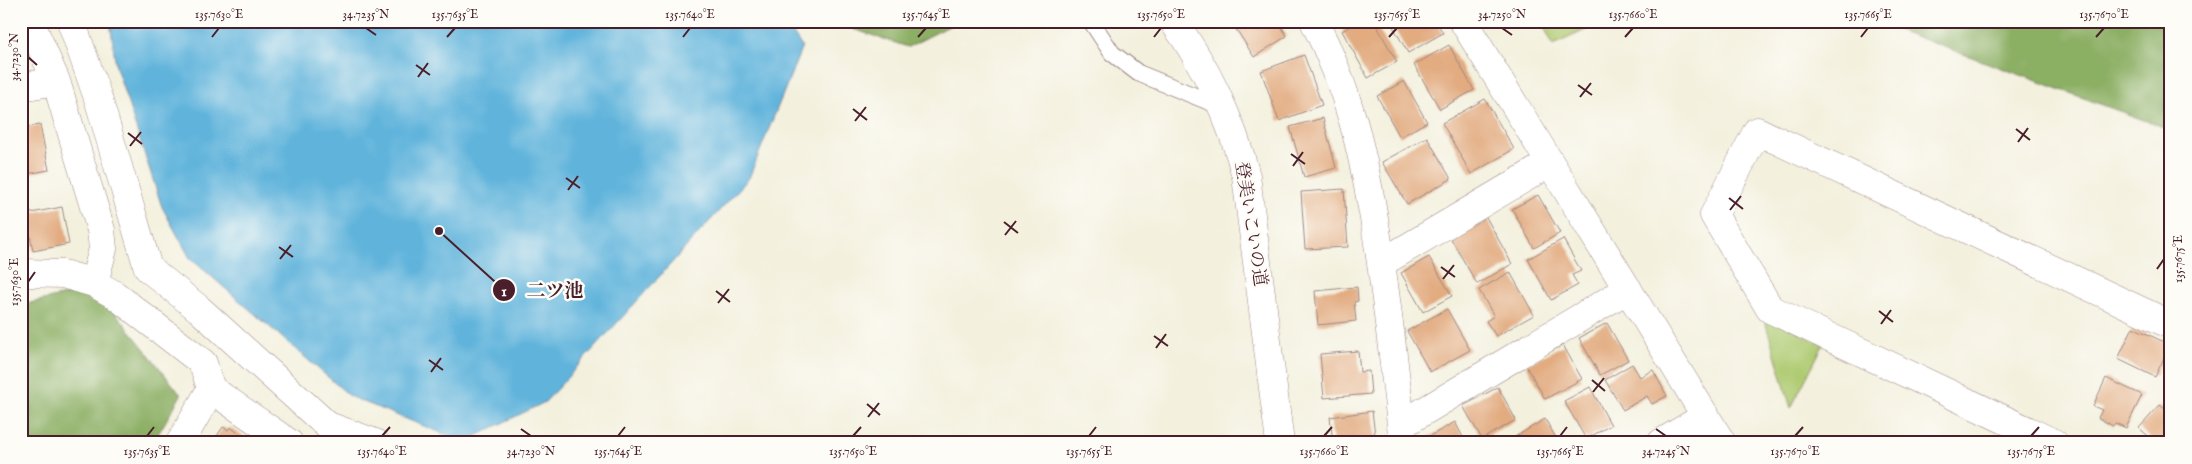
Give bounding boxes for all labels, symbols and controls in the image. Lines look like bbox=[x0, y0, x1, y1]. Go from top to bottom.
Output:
text: 135.7630°E bbox=[195, 7, 243, 22]
text: 34.7235°N bbox=[343, 7, 390, 22]
text: 135.7635°E bbox=[432, 7, 478, 22]
text: 135.7640°E bbox=[665, 7, 715, 22]
text: 135.7645°E bbox=[902, 7, 950, 22]
text: 135.7650°E bbox=[1137, 7, 1185, 22]
text: 135.7655°E bbox=[1374, 7, 1420, 22]
text: 34.7250°N bbox=[1478, 7, 1527, 22]
text: 135.7660°E bbox=[1609, 7, 1658, 22]
text: 135.7665°E bbox=[1844, 7, 1892, 22]
text: 135.7670°E bbox=[2079, 7, 2129, 22]
text: 34.7230°N bbox=[7, 32, 22, 81]
street label: 登美いこいの道 bbox=[1229, 160, 1271, 288]
text: 135.7675°E bbox=[2171, 235, 2186, 283]
text: 135.7630°E bbox=[7, 258, 22, 306]
callout: 二ツ池 bbox=[492, 273, 594, 307]
text: 二ツ池 bbox=[526, 280, 584, 304]
text: 1 bbox=[501, 282, 507, 301]
text: 135.7635°E bbox=[124, 444, 170, 459]
text: 135.7640°E bbox=[357, 444, 407, 459]
text: 34.7230°N bbox=[507, 444, 556, 459]
text: 135.7645°E bbox=[594, 444, 642, 459]
text: 135.7650°E bbox=[829, 444, 877, 459]
text: 135.7655°E bbox=[1066, 444, 1112, 459]
text: 135.7660°E bbox=[1300, 444, 1349, 459]
text: 135.7665°E bbox=[1536, 444, 1584, 459]
text: 34.7245°N bbox=[1642, 444, 1691, 459]
text: 135.7670°E bbox=[1770, 444, 1820, 459]
text: 135.7675°E bbox=[2007, 444, 2055, 459]

